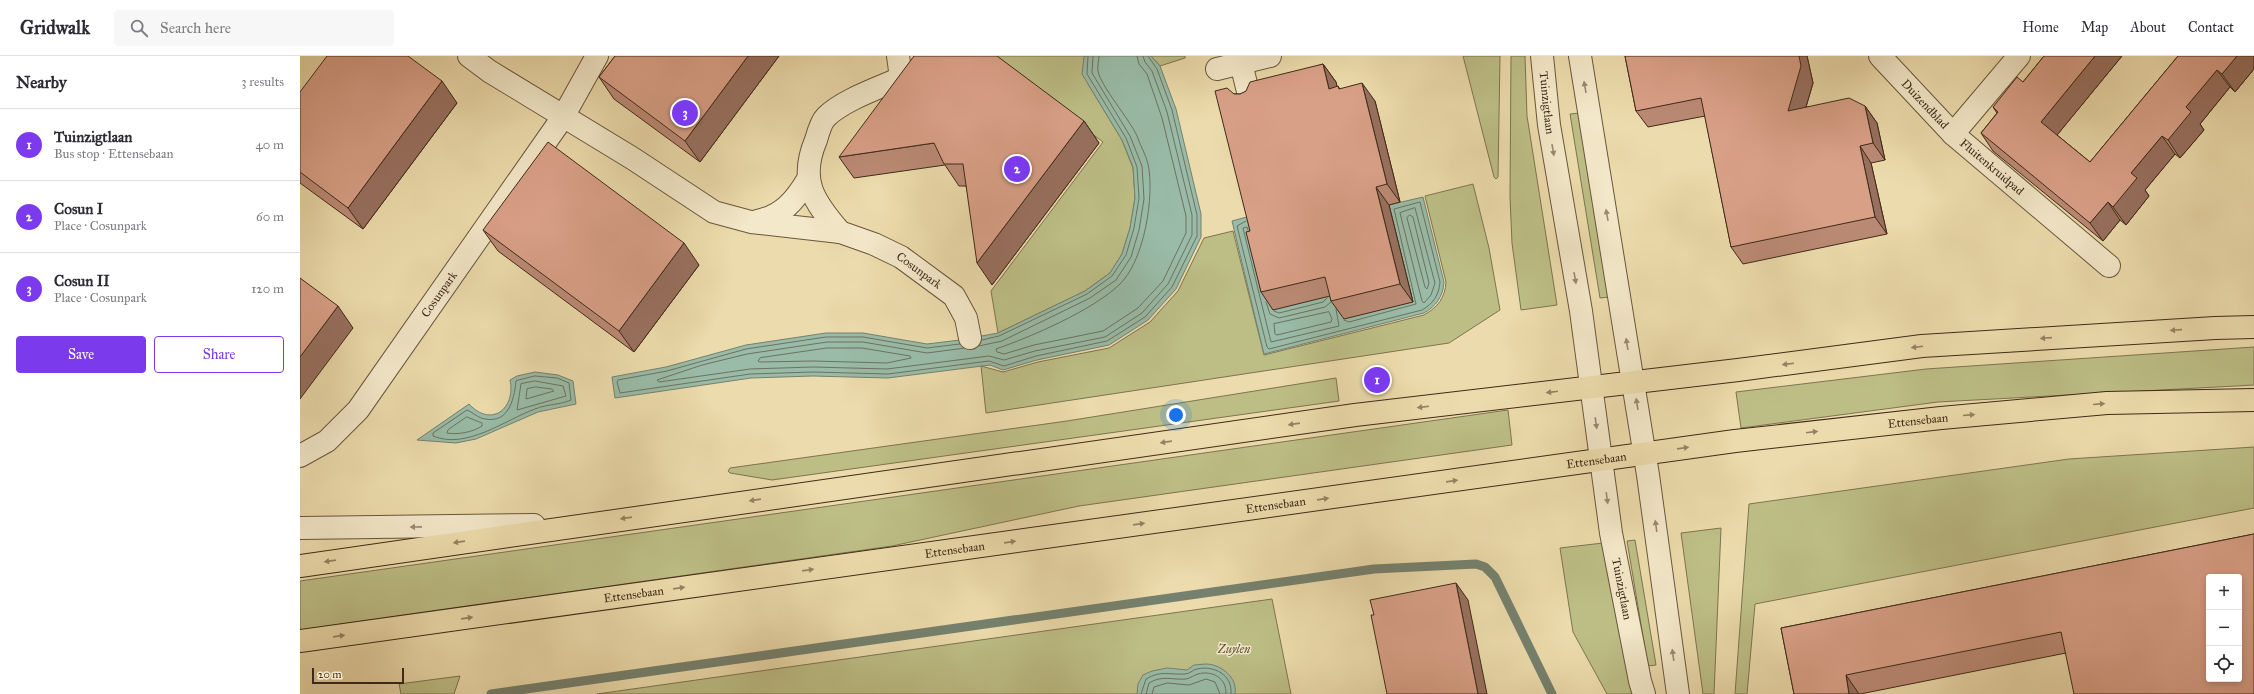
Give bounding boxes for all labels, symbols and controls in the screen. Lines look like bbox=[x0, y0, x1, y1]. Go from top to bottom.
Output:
search box bbox=[114, 10, 394, 46]
text: Gridwalk bbox=[20, 16, 90, 39]
icon: search bbox=[128, 17, 150, 39]
text: Search here bbox=[160, 19, 231, 37]
text: Home bbox=[2022, 19, 2059, 36]
text: Map bbox=[2081, 19, 2108, 36]
text: About bbox=[2130, 19, 2166, 36]
text: Contact bbox=[2188, 19, 2234, 36]
street label: Tuinzigtlaan bbox=[1537, 71, 1558, 136]
text: Nearby bbox=[16, 72, 67, 93]
text: 3 results bbox=[241, 74, 284, 90]
street label: Duizendblad bbox=[1899, 77, 1952, 132]
one-way arrow bbox=[1582, 81, 1588, 93]
pin: 3 bbox=[672, 98, 698, 128]
text: Tuinzigtlaan bbox=[54, 128, 133, 146]
street label: Fluitenkruidpad bbox=[1957, 136, 2027, 198]
text: 1 bbox=[26, 137, 32, 153]
text: 40 m bbox=[255, 137, 284, 153]
one-way arrow bbox=[1550, 144, 1556, 156]
text: Bus stop · Ettensebaan bbox=[54, 146, 173, 162]
pin: 2 bbox=[1004, 154, 1030, 184]
text: Cosun I bbox=[54, 200, 103, 218]
text: 2 bbox=[26, 209, 32, 225]
text: 60 m bbox=[256, 209, 284, 225]
one-way arrow bbox=[1603, 209, 1609, 221]
text: Place · Cosunpark bbox=[54, 218, 147, 234]
street label: Cosunpark bbox=[894, 249, 945, 292]
street label: Cosunpark bbox=[418, 268, 460, 320]
text: Cosun II bbox=[54, 272, 110, 290]
one-way arrow bbox=[1572, 272, 1578, 284]
text: 3 bbox=[26, 281, 32, 297]
text: 120 m bbox=[251, 281, 284, 297]
text: Place · Cosunpark bbox=[54, 290, 147, 306]
one-way arrow bbox=[2170, 327, 2182, 334]
one-way arrow bbox=[2040, 335, 2052, 342]
button: Save bbox=[16, 336, 146, 373]
button: Share bbox=[154, 336, 284, 373]
one-way arrow bbox=[1624, 338, 1630, 350]
one-way arrow bbox=[1911, 344, 1923, 350]
one-way arrow bbox=[1782, 361, 1794, 367]
pin: 1 bbox=[1364, 365, 1390, 395]
one-way arrow bbox=[1546, 388, 1559, 395]
one-way arrow bbox=[1634, 398, 1640, 410]
one-way arrow bbox=[2093, 401, 2105, 407]
one-way arrow bbox=[1417, 404, 1429, 410]
your location bbox=[1166, 405, 1186, 425]
street label: Ettensebaan bbox=[1887, 410, 1949, 431]
one-way arrow bbox=[1963, 412, 1975, 419]
one-way arrow bbox=[1593, 417, 1599, 429]
one-way arrow bbox=[1288, 421, 1301, 427]
one-way arrow bbox=[1806, 429, 1818, 435]
one-way arrow bbox=[1160, 439, 1172, 445]
one-way arrow bbox=[1677, 445, 1689, 451]
street label: Ettensebaan bbox=[1566, 449, 1628, 471]
one-way arrow bbox=[1446, 478, 1458, 484]
one-way arrow bbox=[1603, 492, 1610, 504]
street label: Ettensebaan bbox=[1245, 494, 1307, 516]
one-way arrow bbox=[1317, 496, 1329, 502]
one-way arrow bbox=[749, 497, 761, 503]
one-way arrow bbox=[620, 515, 632, 521]
one-way arrow bbox=[1652, 520, 1659, 533]
one-way arrow bbox=[1133, 521, 1145, 527]
one-way arrow bbox=[409, 524, 422, 530]
one-way arrow bbox=[453, 539, 465, 545]
street label: Ettensebaan bbox=[924, 539, 986, 561]
one-way arrow bbox=[1004, 539, 1016, 545]
street label: Tuinzigtlaan bbox=[1609, 557, 1635, 622]
one-way arrow bbox=[324, 558, 336, 564]
one-way arrow bbox=[802, 567, 814, 573]
map controls bbox=[2206, 574, 2242, 682]
button: + bbox=[2206, 574, 2242, 610]
street label: Ettensebaan bbox=[603, 583, 665, 606]
one-way arrow bbox=[673, 585, 685, 591]
button: − bbox=[2206, 610, 2242, 646]
one-way arrow bbox=[461, 615, 473, 621]
one-way arrow bbox=[333, 633, 345, 639]
park label: Zuylen bbox=[1217, 642, 1251, 656]
button: locate bbox=[2206, 646, 2242, 682]
one-way arrow bbox=[1670, 649, 1676, 661]
scale bar bbox=[312, 666, 404, 685]
text: 20 m bbox=[318, 668, 341, 681]

